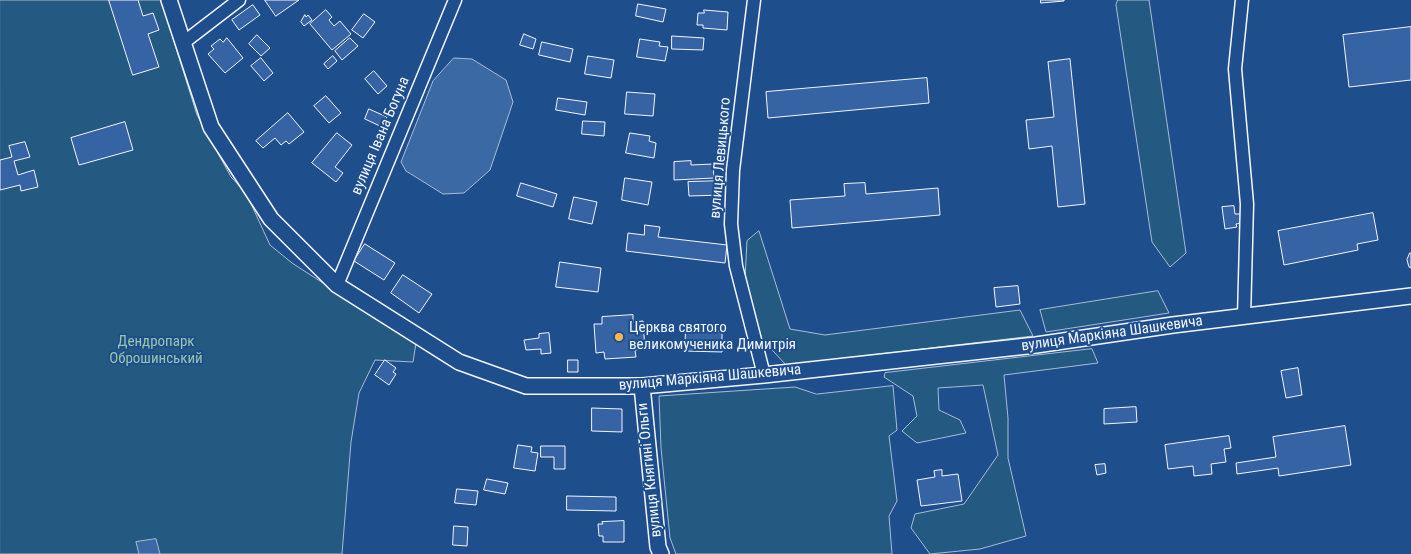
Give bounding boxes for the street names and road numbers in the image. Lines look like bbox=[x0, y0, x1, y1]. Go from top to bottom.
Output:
street label: вулиця Івана Богуна bbox=[348, 74, 414, 198]
street label: вулиця Левицького bbox=[707, 97, 735, 219]
street label: вулиця Маркіяна Шашкевича bbox=[1020, 312, 1204, 356]
street label: вулиця Маркіяна Шашкевича bbox=[618, 361, 802, 395]
street label: вулиця Княгині Ольги bbox=[634, 402, 666, 538]

